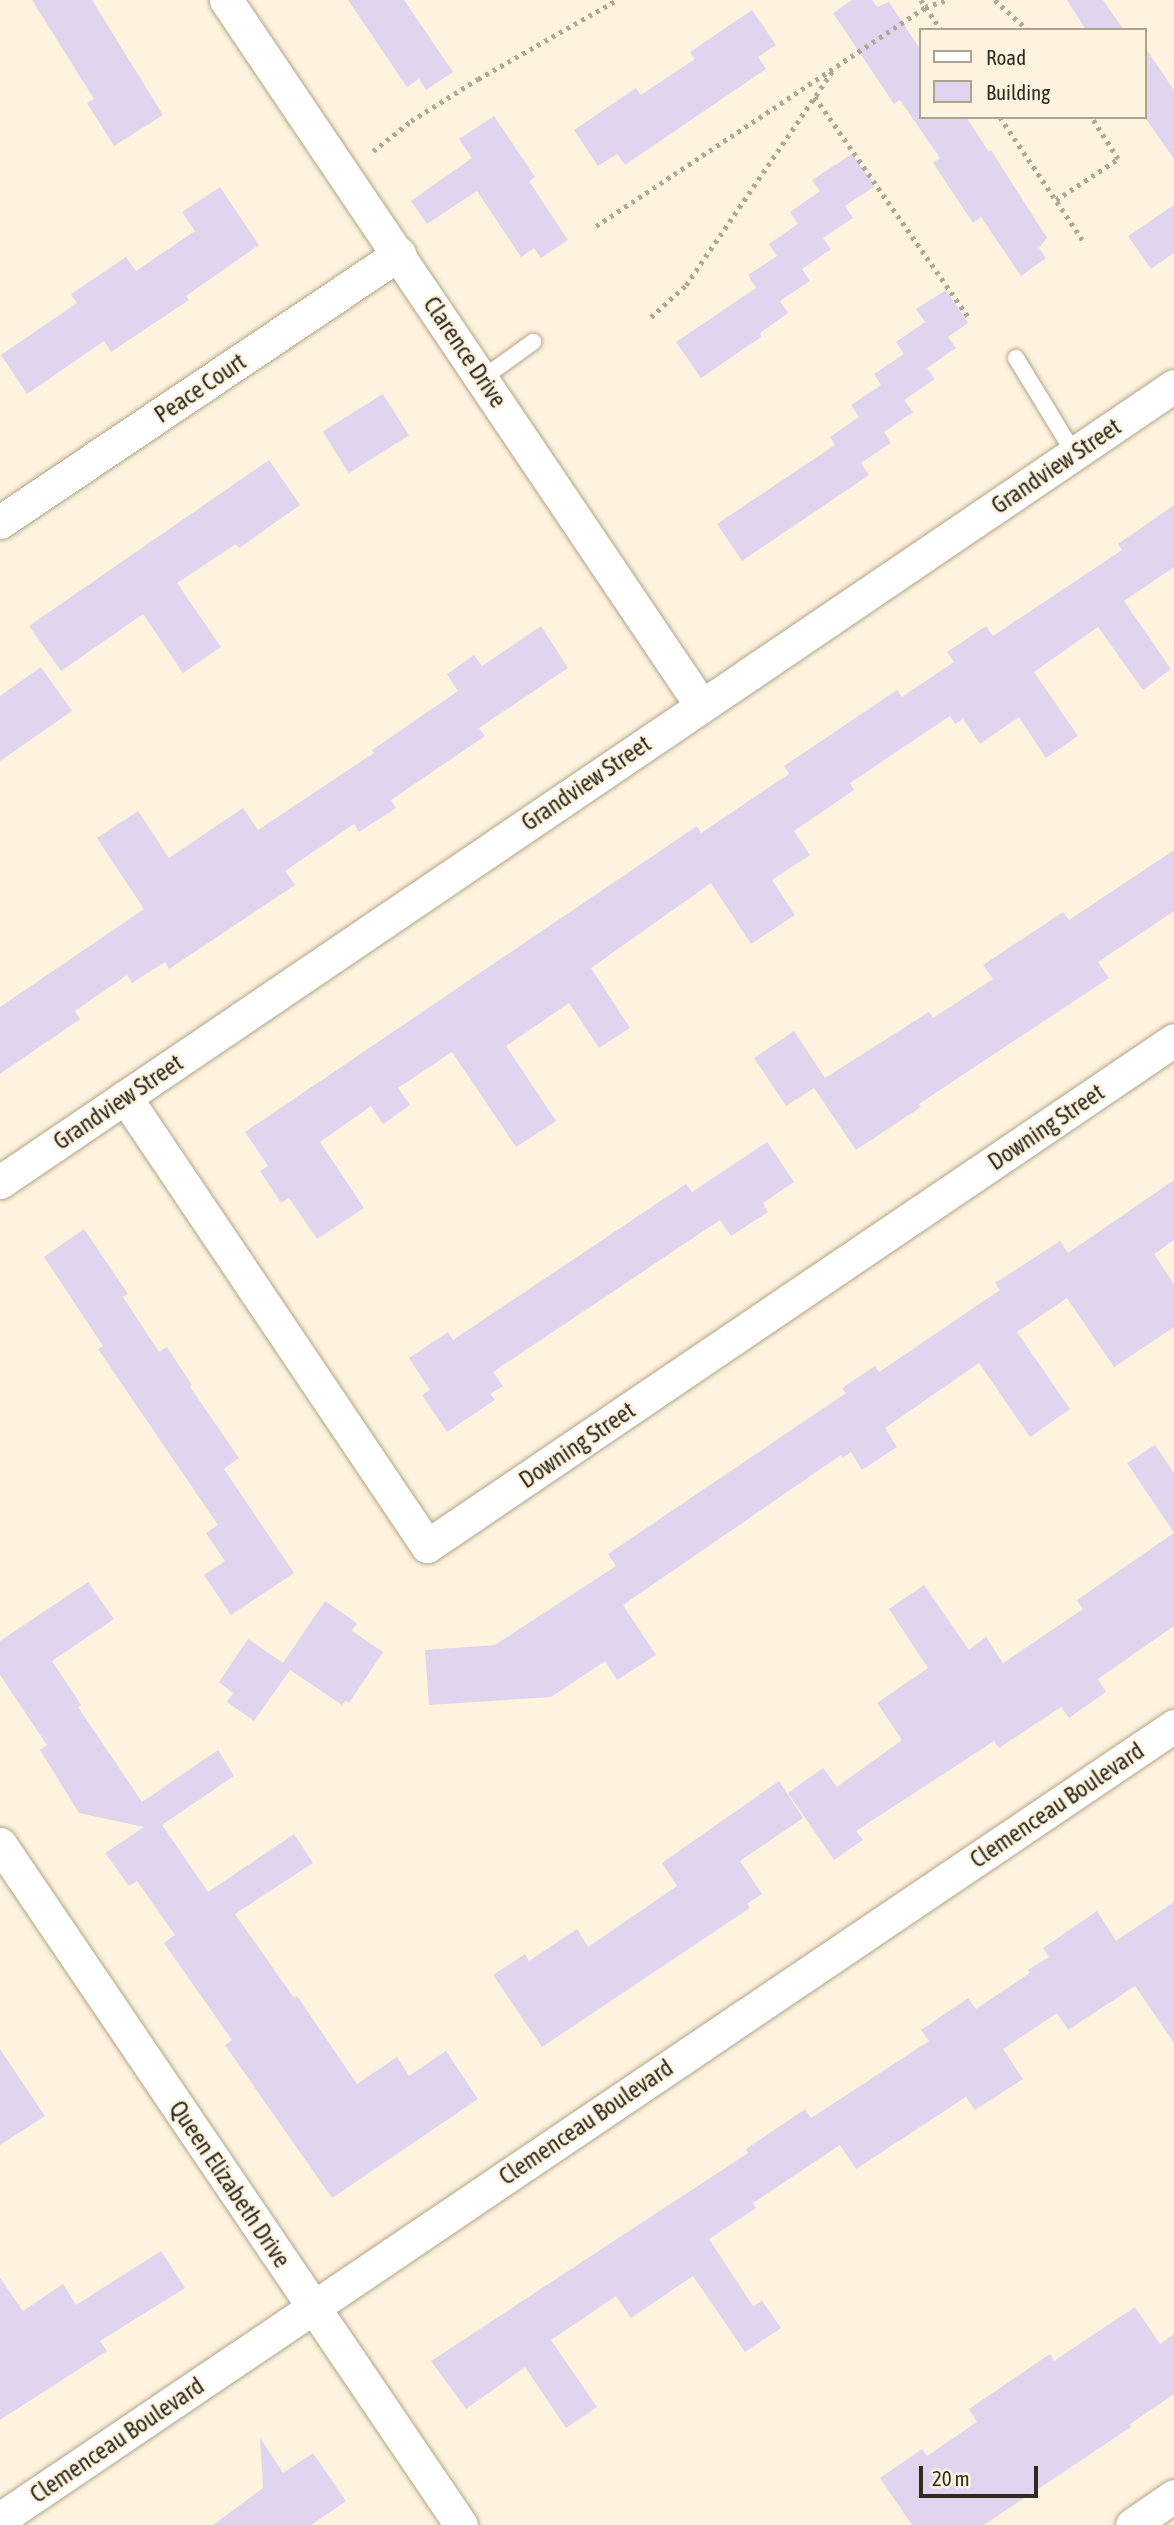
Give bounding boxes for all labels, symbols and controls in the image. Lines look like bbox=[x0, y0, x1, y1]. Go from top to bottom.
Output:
legend bbox=[918, 28, 1146, 119]
text: Road bbox=[986, 45, 1026, 69]
text: Building bbox=[986, 80, 1050, 104]
street label: Clarence Drive bbox=[417, 291, 513, 413]
street label: Peace Court bbox=[149, 347, 251, 429]
street label: Grandview Street bbox=[986, 412, 1126, 520]
street label: Grandview Street bbox=[516, 729, 656, 837]
street label: Grandview Street bbox=[48, 1048, 188, 1156]
street label: Downing Street bbox=[982, 1078, 1110, 1176]
street label: Downing Street bbox=[513, 1396, 641, 1494]
street label: Clemenceau Boulevard bbox=[964, 1736, 1150, 1874]
street label: Clemenceau Boulevard bbox=[493, 2053, 679, 2191]
street label: Queen Elizabeth Drive bbox=[164, 2095, 296, 2273]
street label: Clemenceau Boulevard bbox=[24, 2371, 210, 2509]
scale bar bbox=[922, 2452, 1041, 2496]
text: 20 m bbox=[932, 2466, 970, 2490]

